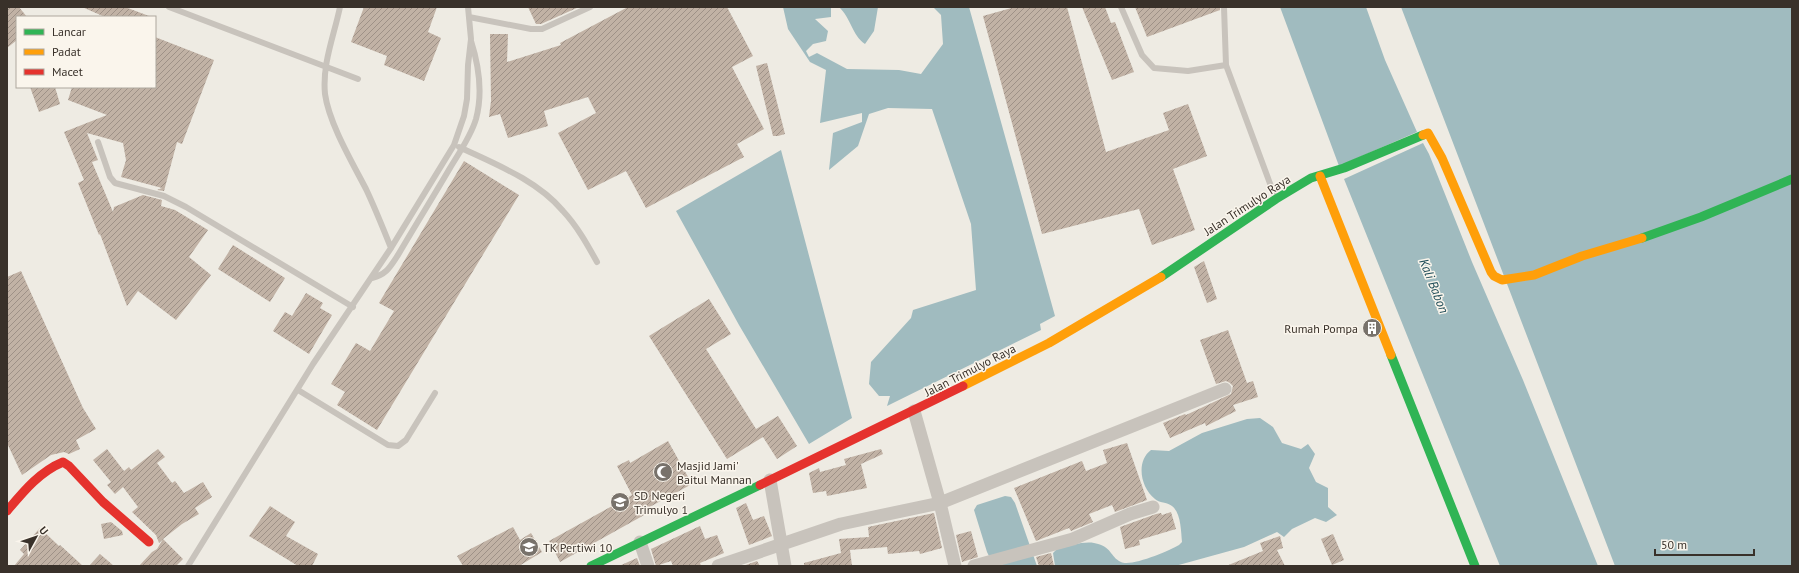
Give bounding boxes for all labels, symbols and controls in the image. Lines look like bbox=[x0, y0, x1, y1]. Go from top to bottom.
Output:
legend bbox=[16, 16, 156, 88]
text: Lancar bbox=[52, 24, 86, 39]
text: Padat bbox=[52, 44, 81, 59]
text: Macet bbox=[52, 64, 83, 79]
street label: Jalan Trimulyo Raya bbox=[1200, 171, 1293, 239]
water label: Kali Babon bbox=[1415, 256, 1453, 316]
building icon: Rumah Pompa bbox=[1361, 317, 1383, 339]
place label: Rumah Pompa bbox=[1284, 321, 1358, 336]
street label: Jalan Trimulyo Raya bbox=[921, 341, 1018, 400]
place label: Masjid Jami' Baitul Mannan bbox=[677, 458, 752, 487]
mosque icon: Masjid Jami' Baitul Mannan bbox=[652, 461, 674, 483]
place label: SD Negeri Trimulyo 1 bbox=[634, 488, 688, 517]
school or university icon: SD Negeri Trimulyo 1 bbox=[609, 491, 631, 513]
north arrow bbox=[16, 517, 56, 557]
text: U bbox=[36, 523, 51, 538]
scale bar bbox=[1655, 531, 1754, 557]
school or university icon: TK Pertiwi 10 bbox=[518, 536, 540, 558]
text: 50 m bbox=[1661, 537, 1687, 552]
place label: TK Pertiwi 10 bbox=[543, 540, 613, 555]

